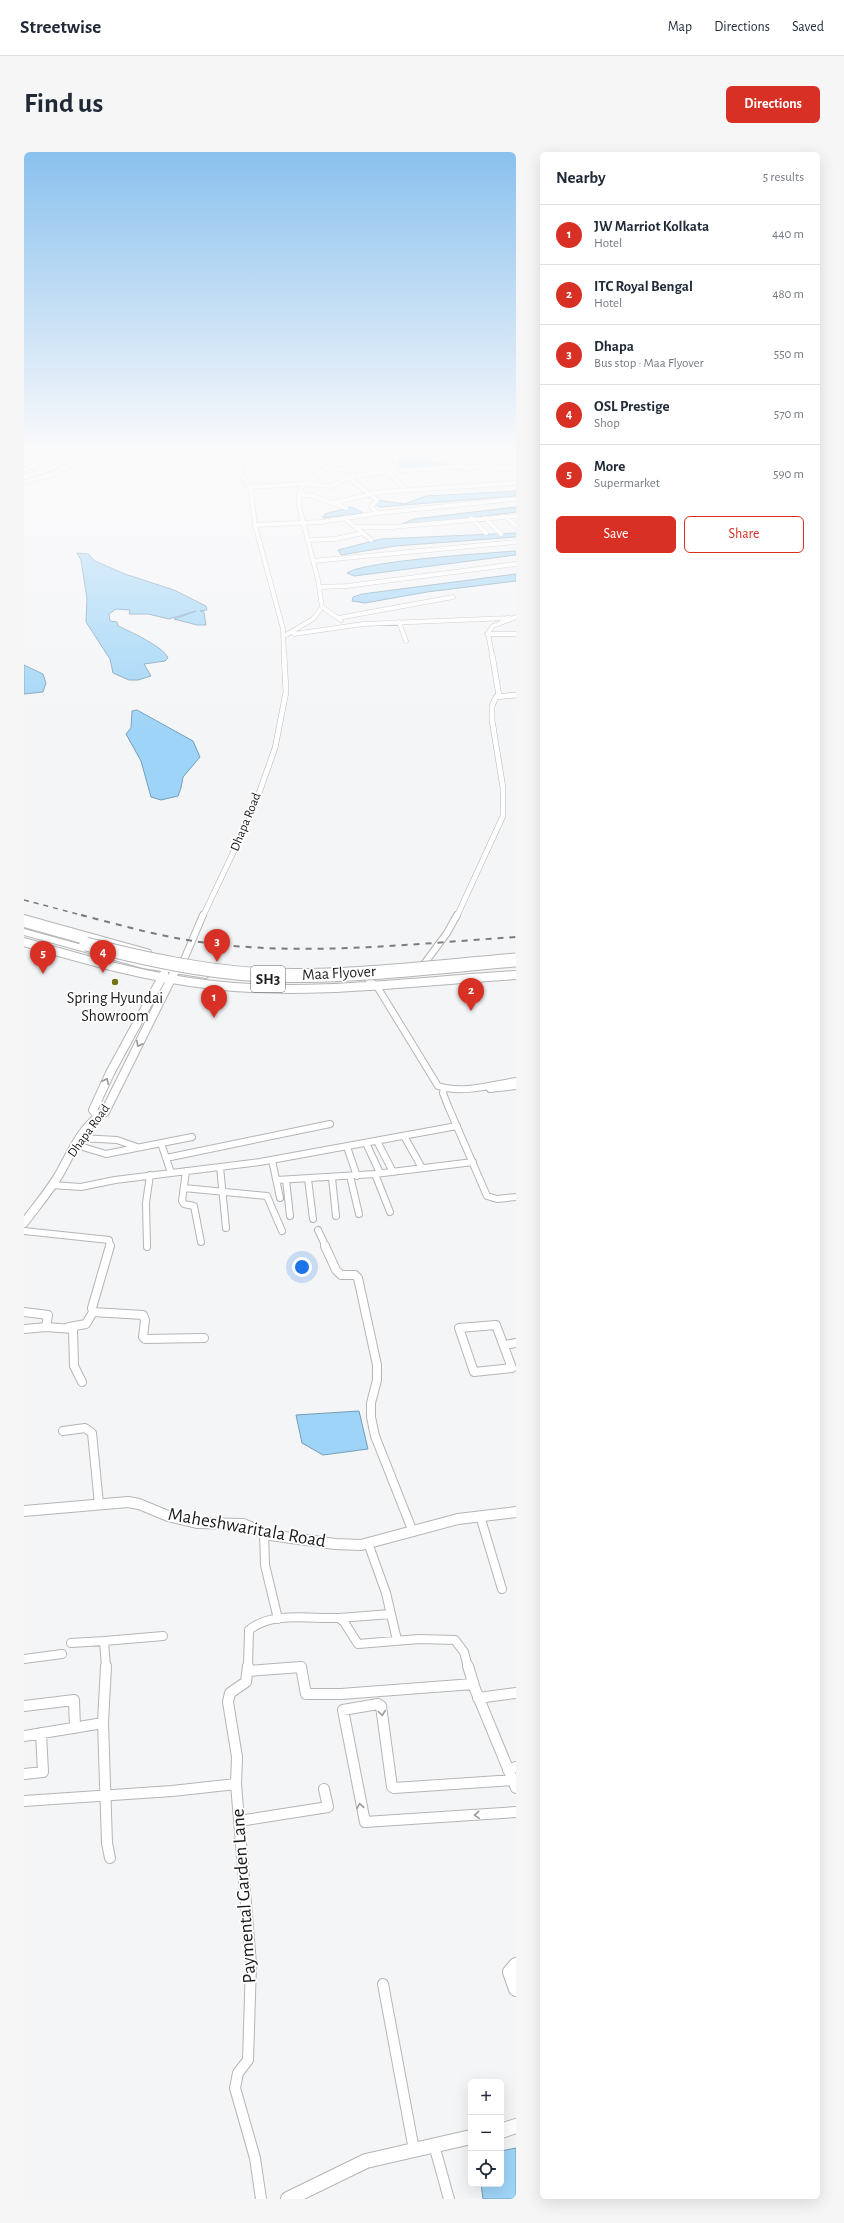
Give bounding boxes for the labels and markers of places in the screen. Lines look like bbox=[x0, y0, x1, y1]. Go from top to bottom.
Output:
pin: 3 bbox=[204, 929, 230, 962]
pin: 4 bbox=[90, 940, 116, 973]
pin: 5 bbox=[30, 941, 56, 974]
marker: Spring Hyundai Showroom bbox=[110, 977, 120, 987]
pin: 2 bbox=[458, 978, 484, 1011]
pin: 1 bbox=[201, 985, 227, 1018]
place label: Spring Hyundai Showroom bbox=[67, 990, 163, 1024]

